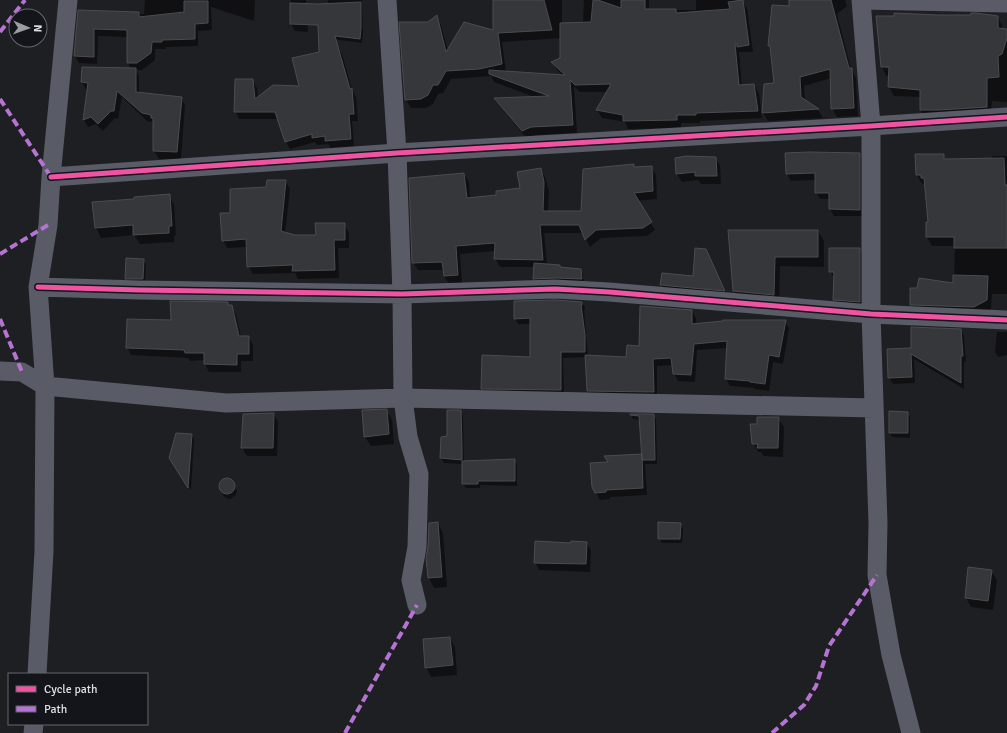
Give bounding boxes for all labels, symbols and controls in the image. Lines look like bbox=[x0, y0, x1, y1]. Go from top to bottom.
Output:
north arrow bbox=[8, 8, 48, 48]
text: N bbox=[31, 24, 44, 32]
legend bbox=[8, 673, 148, 725]
text: Cycle path bbox=[44, 682, 97, 697]
text: Path bbox=[44, 702, 67, 717]

